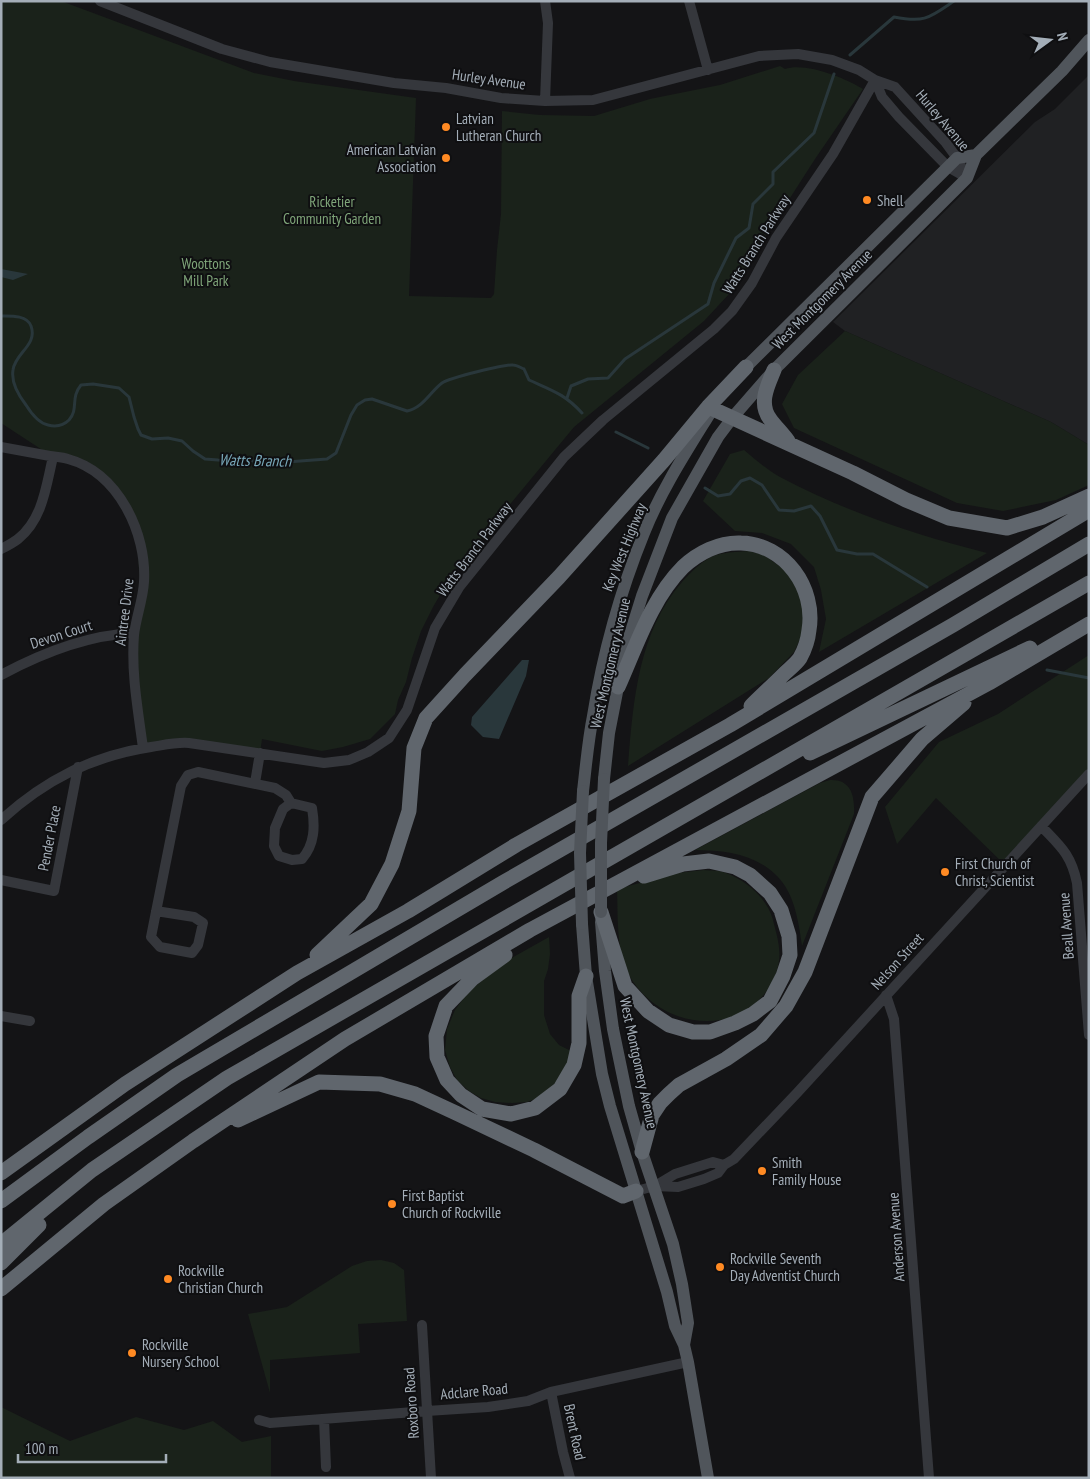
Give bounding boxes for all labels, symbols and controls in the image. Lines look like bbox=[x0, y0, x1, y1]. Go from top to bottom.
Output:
north arrow bbox=[1025, 15, 1075, 65]
text: N bbox=[1053, 31, 1072, 43]
street label: Hurley Avenue bbox=[451, 64, 527, 94]
street label: Hurley Avenue bbox=[912, 86, 974, 154]
place label: Latvian Lutheran Church bbox=[456, 109, 541, 145]
marker: Latvian Lutheran Church bbox=[440, 121, 452, 133]
place label: American Latvian Association bbox=[347, 140, 436, 176]
marker: American Latvian Association bbox=[440, 152, 452, 164]
street label: Watts Branch Parkway bbox=[718, 190, 794, 297]
place label: Shell bbox=[877, 191, 904, 210]
park label: Ricketier Community Garden bbox=[283, 192, 381, 228]
marker: Shell bbox=[861, 194, 873, 206]
street label: West Montgomery Avenue bbox=[768, 245, 876, 353]
park label: Woottons Mill Park bbox=[182, 254, 230, 290]
water label: Watts Branch bbox=[219, 449, 292, 471]
street label: Watts Branch Parkway bbox=[432, 498, 516, 600]
street label: Key West Highway bbox=[598, 500, 651, 594]
street label: Aintree Drive bbox=[110, 577, 138, 647]
street label: West Montgomery Avenue bbox=[586, 596, 634, 730]
street label: Devon Court bbox=[28, 615, 94, 653]
street label: Pender Place bbox=[33, 803, 65, 873]
place label: First Church of Christ, Scientist bbox=[955, 854, 1034, 890]
marker: First Church of Christ, Scientist bbox=[939, 866, 951, 878]
street label: Beall Avenue bbox=[1054, 892, 1078, 960]
street label: Nelson Street bbox=[866, 929, 928, 993]
street label: West Montgomery Avenue bbox=[616, 996, 662, 1130]
place label: Smith Family House bbox=[772, 1153, 841, 1189]
marker: Smith Family House bbox=[756, 1165, 768, 1177]
place label: First Baptist Church of Rockville bbox=[402, 1186, 501, 1222]
street label: Anderson Avenue bbox=[883, 1192, 909, 1282]
marker: First Baptist Church of Rockville bbox=[386, 1198, 398, 1210]
place label: Rockville Seventh Day Adventist Church bbox=[730, 1249, 840, 1285]
place label: Rockville Christian Church bbox=[178, 1261, 263, 1297]
marker: Rockville Seventh Day Adventist Church bbox=[714, 1261, 726, 1273]
marker: Rockville Christian Church bbox=[162, 1273, 174, 1285]
place label: Rockville Nursery School bbox=[142, 1335, 220, 1371]
marker: Rockville Nursery School bbox=[126, 1347, 138, 1359]
street label: Roxboro Road bbox=[399, 1367, 423, 1439]
street label: Adclare Road bbox=[440, 1379, 508, 1403]
street label: Brent Road bbox=[560, 1402, 590, 1462]
scale bar bbox=[18, 1432, 165, 1464]
text: 100 m bbox=[25, 1439, 58, 1458]

